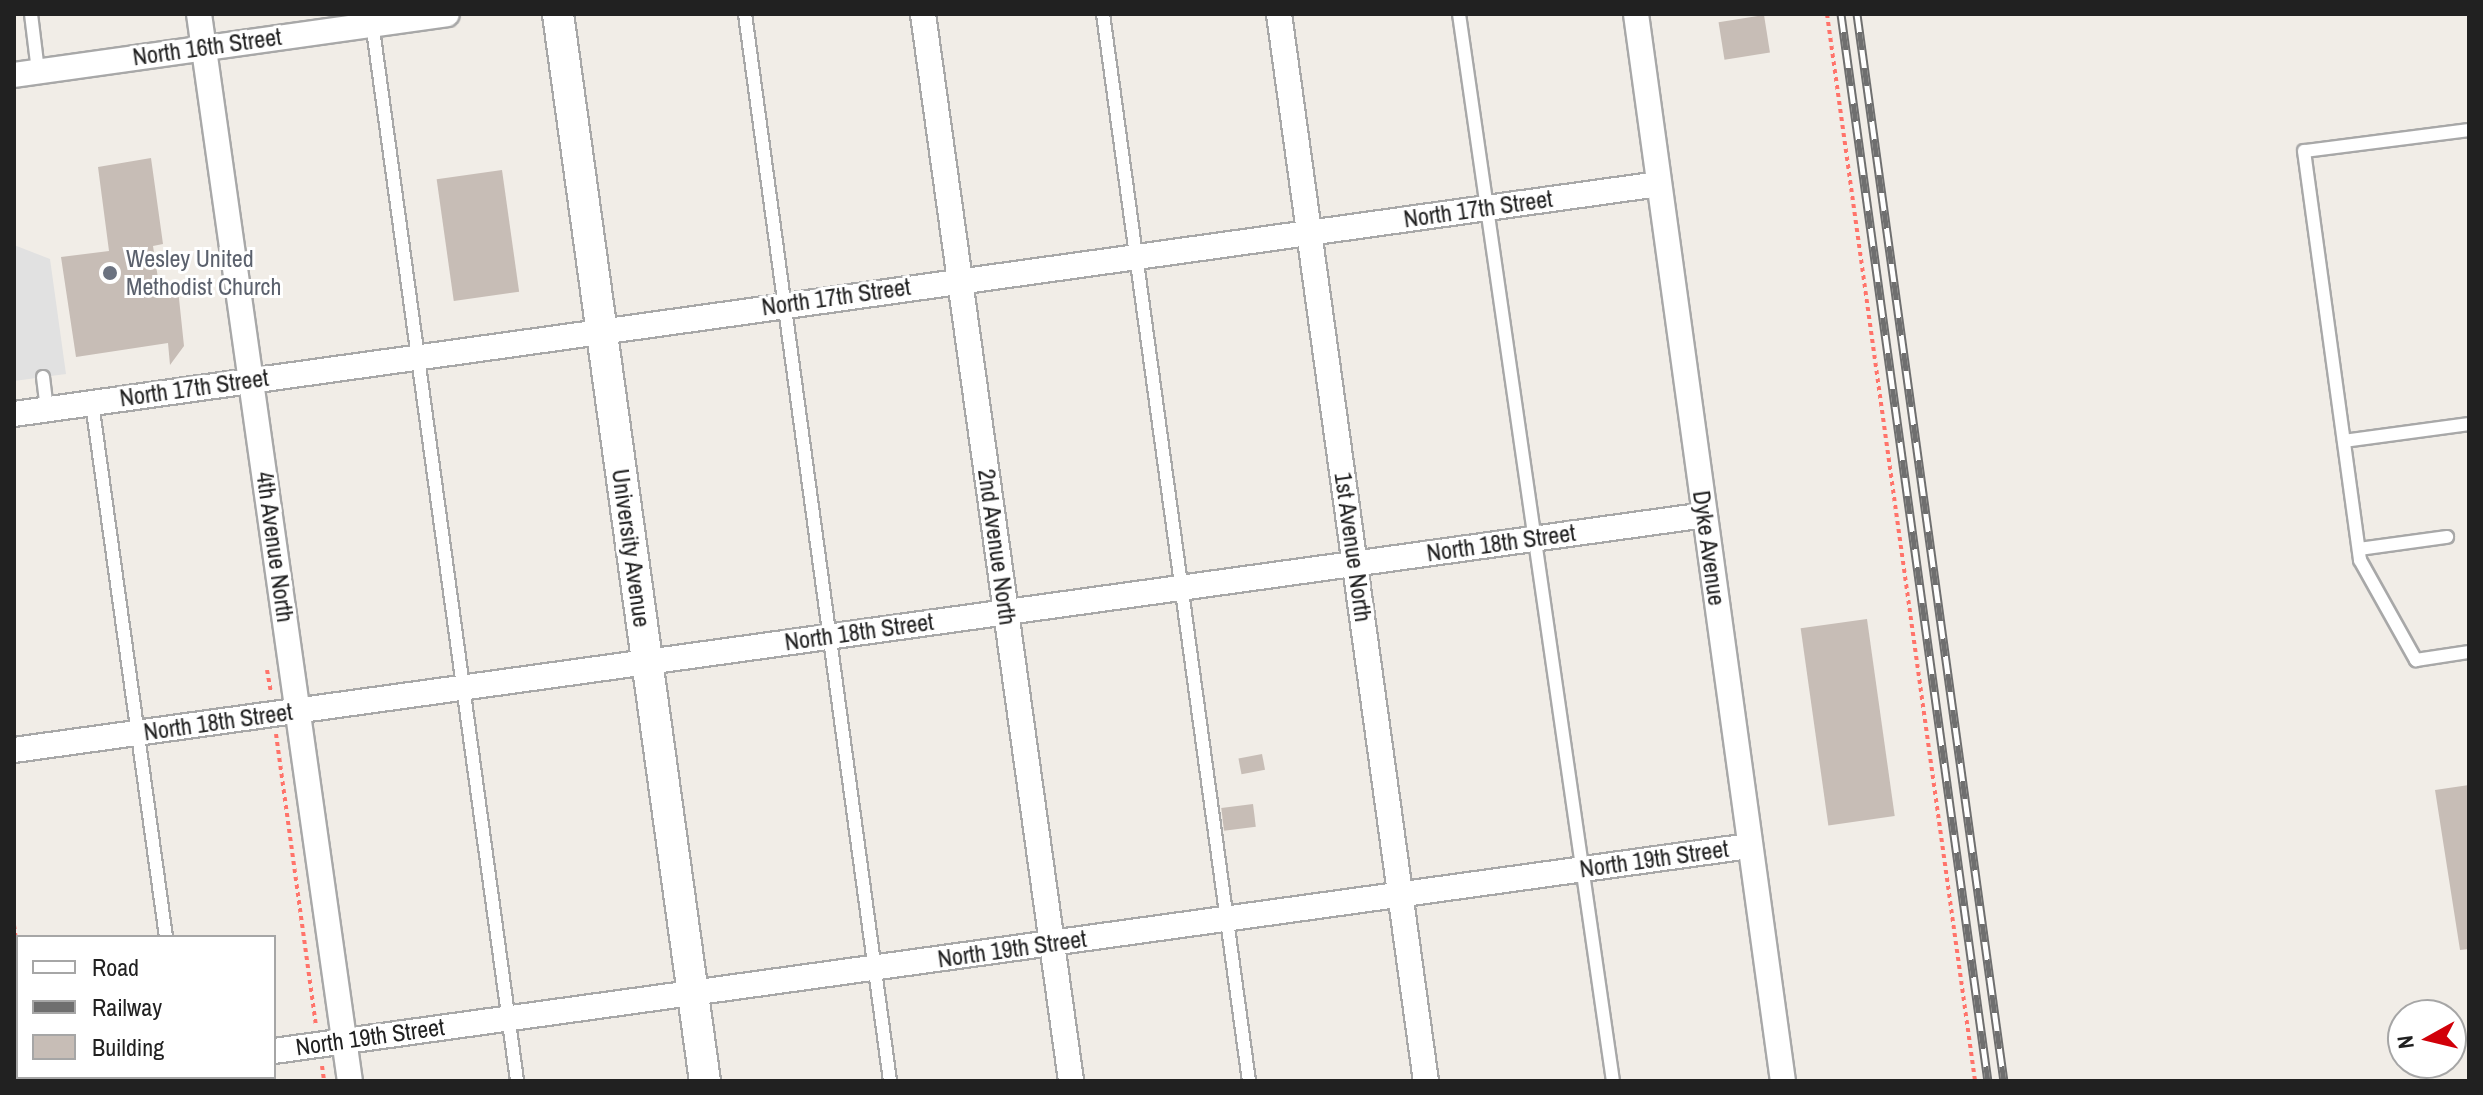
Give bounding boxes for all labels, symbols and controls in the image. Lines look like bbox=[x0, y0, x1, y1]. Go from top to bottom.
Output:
street label: North 16th Street bbox=[131, 22, 283, 72]
street label: North 17th Street bbox=[1402, 184, 1554, 234]
place label: Wesley United Methodist Church bbox=[126, 245, 281, 301]
marker: Wesley United Methodist Church bbox=[101, 264, 119, 282]
street label: North 17th Street bbox=[760, 272, 912, 322]
street label: North 17th Street bbox=[118, 363, 270, 413]
street label: University Avenue bbox=[606, 467, 656, 629]
street label: 2nd Avenue North bbox=[972, 467, 1022, 627]
street label: 4th Avenue North bbox=[250, 469, 300, 625]
street label: 1st Avenue North bbox=[1328, 470, 1378, 624]
street label: Dyke Avenue bbox=[1687, 488, 1731, 608]
street label: North 18th Street bbox=[1425, 518, 1577, 568]
street label: North 18th Street bbox=[783, 607, 935, 657]
street label: North 18th Street bbox=[142, 697, 294, 747]
street label: North 19th Street bbox=[1578, 834, 1730, 884]
street label: North 19th Street bbox=[936, 924, 1088, 974]
legend bbox=[16, 935, 276, 1079]
text: Road bbox=[92, 951, 139, 983]
text: Railway bbox=[92, 991, 162, 1023]
north arrow bbox=[2387, 999, 2467, 1079]
street label: North 19th Street bbox=[294, 1012, 446, 1062]
text: Building bbox=[92, 1031, 164, 1063]
text: N bbox=[2389, 1034, 2421, 1051]

